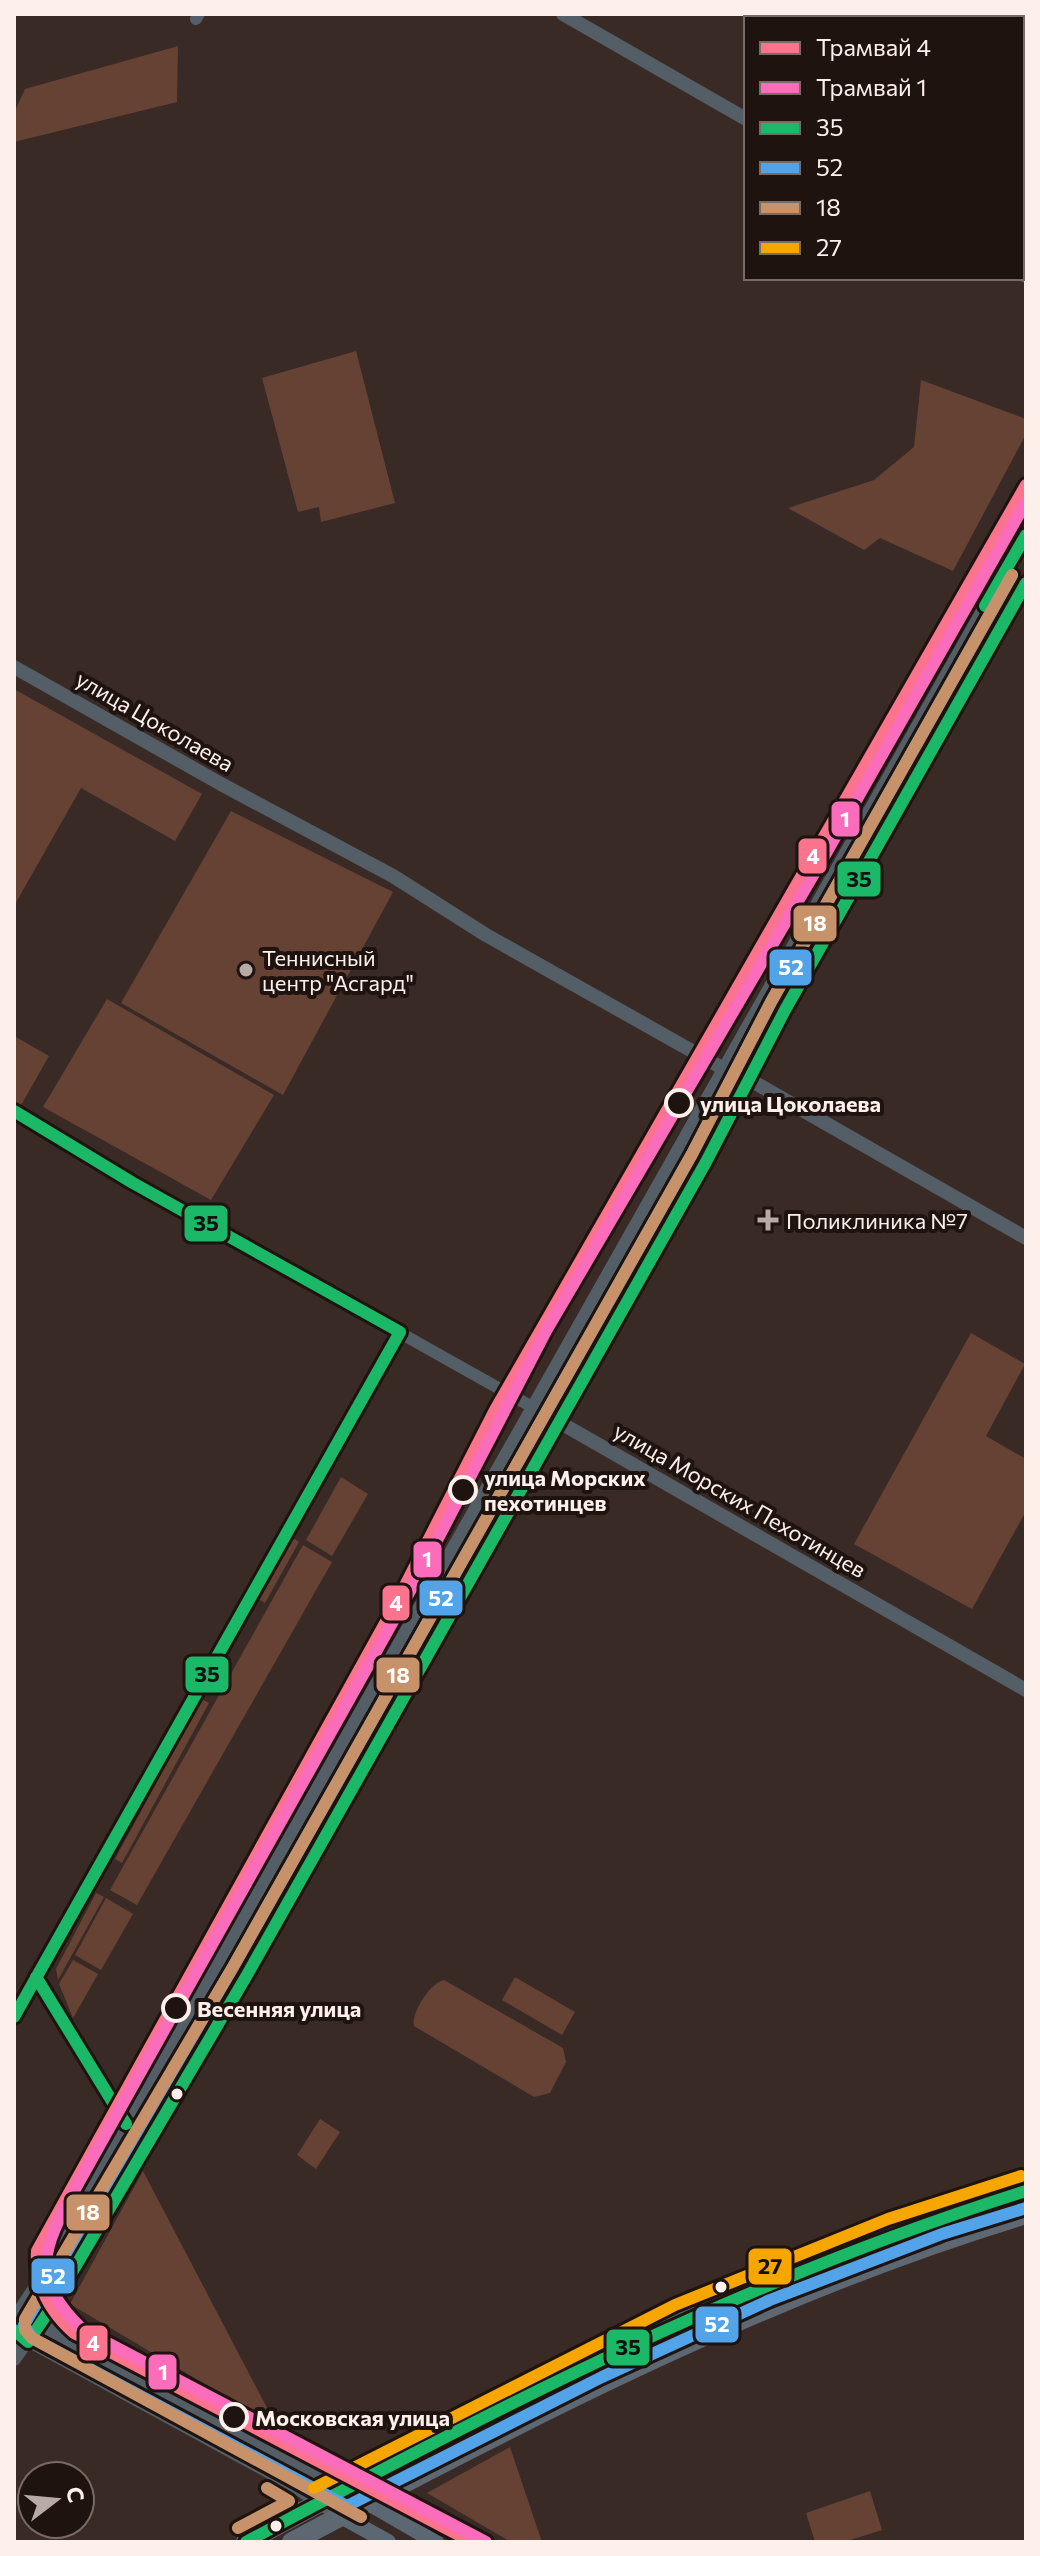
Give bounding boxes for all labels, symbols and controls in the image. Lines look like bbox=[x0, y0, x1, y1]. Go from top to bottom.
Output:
legend bbox=[744, 16, 1024, 280]
text: Трамвай 4 bbox=[816, 32, 931, 61]
text: Трамвай 1 bbox=[816, 72, 927, 101]
text: 35 bbox=[816, 112, 843, 141]
text: 52 bbox=[816, 152, 843, 181]
text: 18 bbox=[816, 192, 841, 221]
text: 27 bbox=[816, 232, 842, 261]
street label: улица Цоколаева bbox=[71, 665, 239, 777]
line badge: 1 bbox=[830, 800, 861, 838]
text: 1 bbox=[840, 805, 850, 832]
line badge: 4 bbox=[797, 837, 828, 875]
text: 4 bbox=[806, 842, 820, 869]
line badge: 35 bbox=[836, 860, 882, 898]
text: 35 bbox=[846, 865, 872, 892]
line badge: 18 bbox=[792, 904, 838, 943]
text: 18 bbox=[803, 909, 827, 936]
place label: Теннисный центр "Асгард" bbox=[262, 944, 414, 996]
line badge: 52 bbox=[768, 948, 813, 987]
text: 52 bbox=[778, 953, 804, 980]
marker: Теннисный центр "Асгард" bbox=[237, 961, 255, 979]
marker: улица Цоколаева bbox=[665, 1089, 693, 1117]
place label: улица Цоколаева bbox=[700, 1090, 881, 1117]
line badge: 35 bbox=[183, 1204, 229, 1243]
place label: Поликлиника №7 bbox=[786, 1207, 968, 1234]
text: 35 bbox=[193, 1209, 219, 1236]
marker: Поликлиника №7 bbox=[757, 1209, 779, 1231]
street label: улица Морских Пехотинцев bbox=[609, 1417, 871, 1583]
place label: улица Морских пехотинцев bbox=[484, 1464, 646, 1516]
marker: улица Морских пехотинцев bbox=[449, 1476, 477, 1504]
line badge: 1 bbox=[412, 1540, 443, 1579]
text: 1 bbox=[422, 1545, 432, 1572]
line badge: 52 bbox=[418, 1579, 464, 1617]
line badge: 4 bbox=[381, 1584, 411, 1622]
text: 52 bbox=[428, 1584, 454, 1611]
text: 4 bbox=[389, 1589, 403, 1616]
line badge: 35 bbox=[184, 1655, 230, 1694]
line badge: 18 bbox=[375, 1656, 421, 1694]
text: 35 bbox=[194, 1660, 220, 1687]
text: 18 bbox=[386, 1661, 410, 1688]
marker: Весенняя улица bbox=[162, 1994, 190, 2022]
place label: Весенняя улица bbox=[197, 1995, 361, 2022]
unlabelled marker bbox=[169, 2086, 185, 2102]
line badge: 18 bbox=[65, 2193, 111, 2232]
text: 18 bbox=[76, 2198, 100, 2225]
line badge: 27 bbox=[747, 2247, 793, 2286]
text: 27 bbox=[758, 2252, 782, 2279]
line badge: 52 bbox=[30, 2257, 76, 2295]
text: 52 bbox=[40, 2262, 66, 2289]
unlabelled marker bbox=[713, 2279, 729, 2295]
line badge: 52 bbox=[694, 2305, 740, 2344]
text: 52 bbox=[704, 2310, 730, 2337]
line badge: 4 bbox=[78, 2324, 109, 2362]
line badge: 35 bbox=[605, 2328, 651, 2367]
text: 4 bbox=[86, 2329, 100, 2356]
text: 35 bbox=[615, 2333, 641, 2360]
line badge: 1 bbox=[147, 2353, 178, 2391]
text: 1 bbox=[158, 2358, 168, 2385]
marker: Московская улица bbox=[220, 2403, 248, 2431]
place label: Московская улица bbox=[255, 2404, 450, 2431]
north arrow bbox=[16, 2460, 96, 2540]
text: С bbox=[61, 2483, 91, 2505]
unlabelled marker bbox=[268, 2518, 284, 2534]

